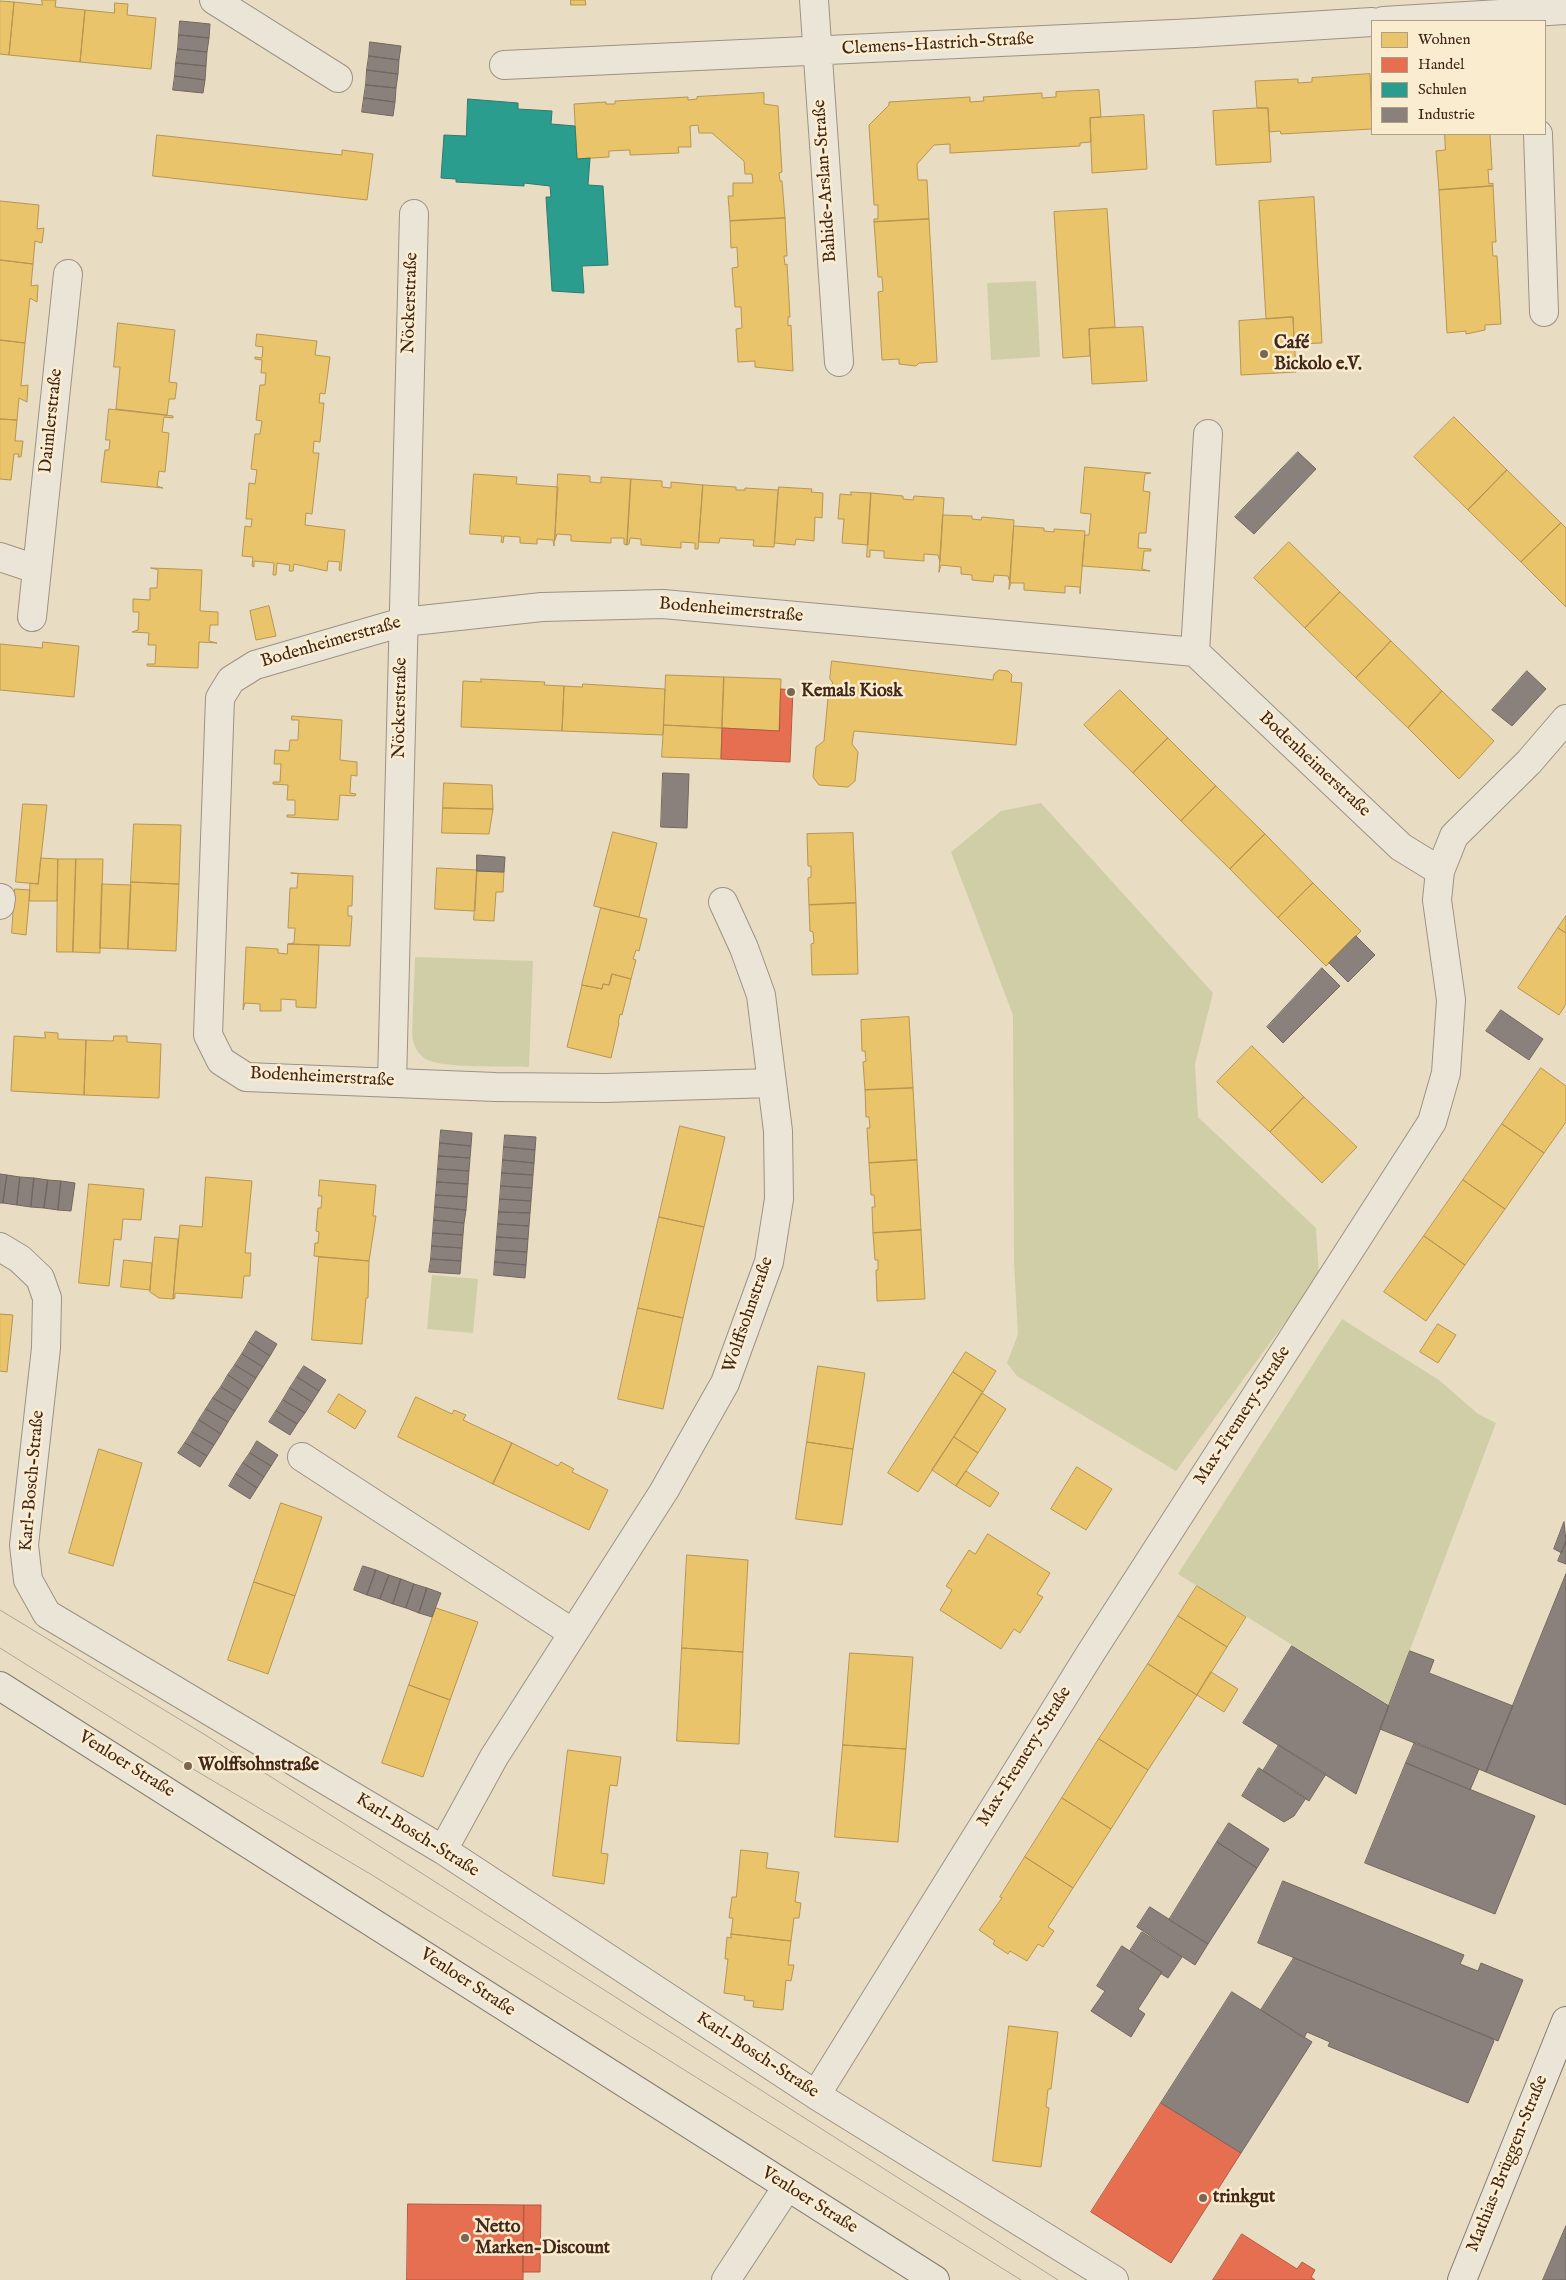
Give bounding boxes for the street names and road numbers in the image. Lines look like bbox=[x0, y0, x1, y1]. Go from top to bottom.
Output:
street label: Clemens-Hastrich-Straße bbox=[841, 29, 1035, 61]
street label: Bahide-Arslan-Straße bbox=[810, 99, 842, 263]
street label: Nöckerstraße bbox=[398, 252, 424, 354]
street label: Daimlerstraße bbox=[36, 368, 68, 474]
street label: Bodenheimerstraße bbox=[658, 594, 804, 628]
street label: Bodenheimerstraße bbox=[258, 613, 404, 673]
street label: Nöckerstraße bbox=[389, 657, 413, 759]
street label: Bodenheimerstraße bbox=[1254, 708, 1374, 822]
street label: Bodenheimerstraße bbox=[249, 1063, 395, 1093]
street label: Wolffsohnstraße bbox=[719, 1254, 779, 1376]
street label: Max-Fremery-Straße bbox=[1190, 1343, 1296, 1489]
street label: Karl-Bosch-Straße bbox=[16, 1410, 50, 1552]
street label: Max-Fremery-Straße bbox=[973, 1683, 1077, 1831]
street label: Venloer Straße bbox=[74, 1727, 178, 1803]
street label: Karl-Bosch-Straße bbox=[351, 1789, 483, 1883]
street label: Venloer Straße bbox=[415, 1944, 519, 2022]
street label: Karl-Bosch-Straße bbox=[692, 2008, 822, 2104]
street label: Mathias-Brüggen-Straße bbox=[1463, 2072, 1553, 2256]
street label: Venloer Straße bbox=[757, 2163, 861, 2239]

